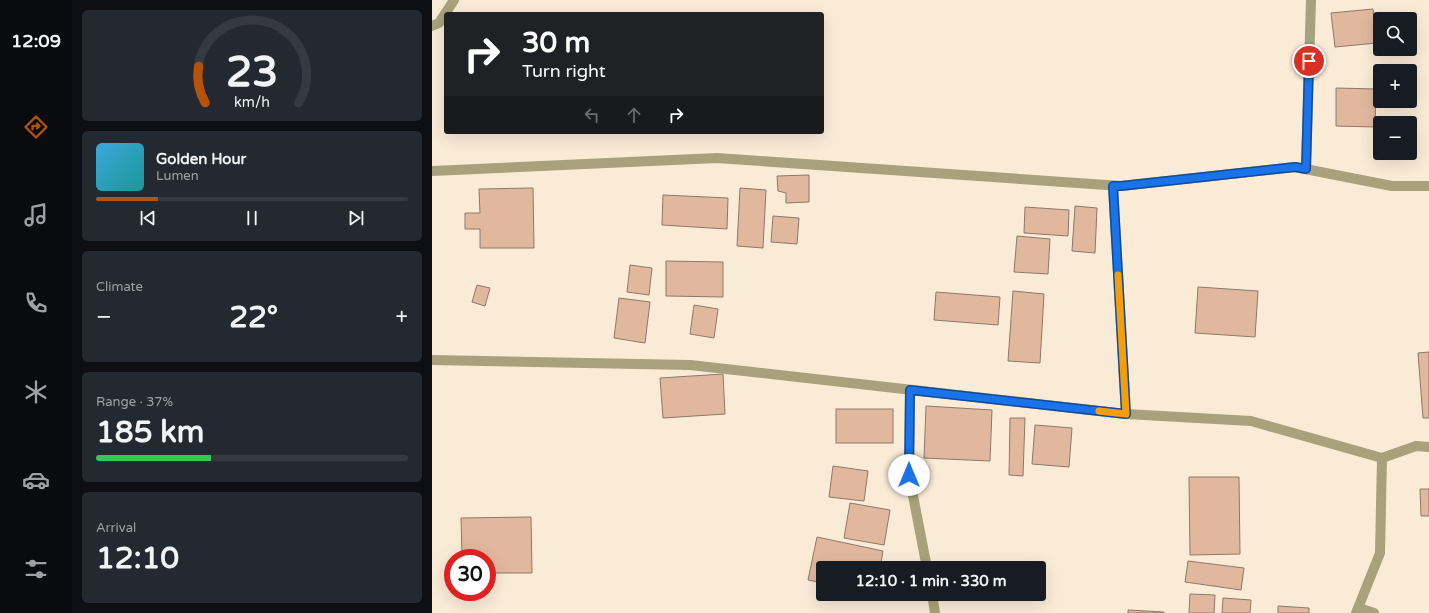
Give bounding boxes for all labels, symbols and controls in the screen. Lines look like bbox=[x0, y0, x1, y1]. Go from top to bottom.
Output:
map controls bbox=[1373, 12, 1417, 160]
button: search bbox=[1373, 12, 1417, 56]
text: 30 m bbox=[522, 26, 590, 60]
icon: right bbox=[456, 28, 508, 80]
text: 12:09 bbox=[11, 30, 61, 52]
pin bbox=[1292, 44, 1326, 78]
text: 23 bbox=[226, 48, 278, 98]
icon: arrive bbox=[1298, 50, 1320, 72]
text: Turn right bbox=[522, 60, 606, 82]
button: + bbox=[1373, 64, 1417, 108]
text: km/h bbox=[234, 94, 270, 111]
icon: left bbox=[581, 104, 603, 126]
icon: ahead bbox=[623, 104, 645, 126]
icon: right bbox=[665, 104, 687, 126]
icon: directions bbox=[22, 113, 50, 141]
button: − bbox=[1373, 116, 1417, 160]
text: Golden Hour bbox=[156, 150, 246, 168]
text: Lumen bbox=[156, 168, 199, 184]
icon: music bbox=[22, 201, 50, 229]
icon: previous bbox=[137, 207, 159, 229]
icon: pause bbox=[241, 207, 263, 229]
icon: next bbox=[345, 207, 367, 229]
text: Climate bbox=[96, 279, 143, 295]
icon: phone bbox=[22, 289, 50, 317]
text: 22° bbox=[229, 299, 278, 336]
text: − bbox=[96, 304, 112, 330]
text: + bbox=[396, 304, 408, 330]
icon: climate bbox=[22, 378, 50, 406]
text: Range · 37% bbox=[96, 394, 173, 410]
text: 185 km bbox=[96, 414, 204, 451]
position arrow bbox=[888, 454, 930, 496]
icon: car bbox=[22, 466, 50, 494]
text: Arrival bbox=[96, 520, 136, 536]
text: 12:10 bbox=[96, 540, 179, 577]
speed limit sign: 30 bbox=[444, 549, 496, 601]
icon: filters bbox=[22, 555, 50, 583]
text: 12:10 · 1 min · 330 m bbox=[856, 572, 1006, 590]

